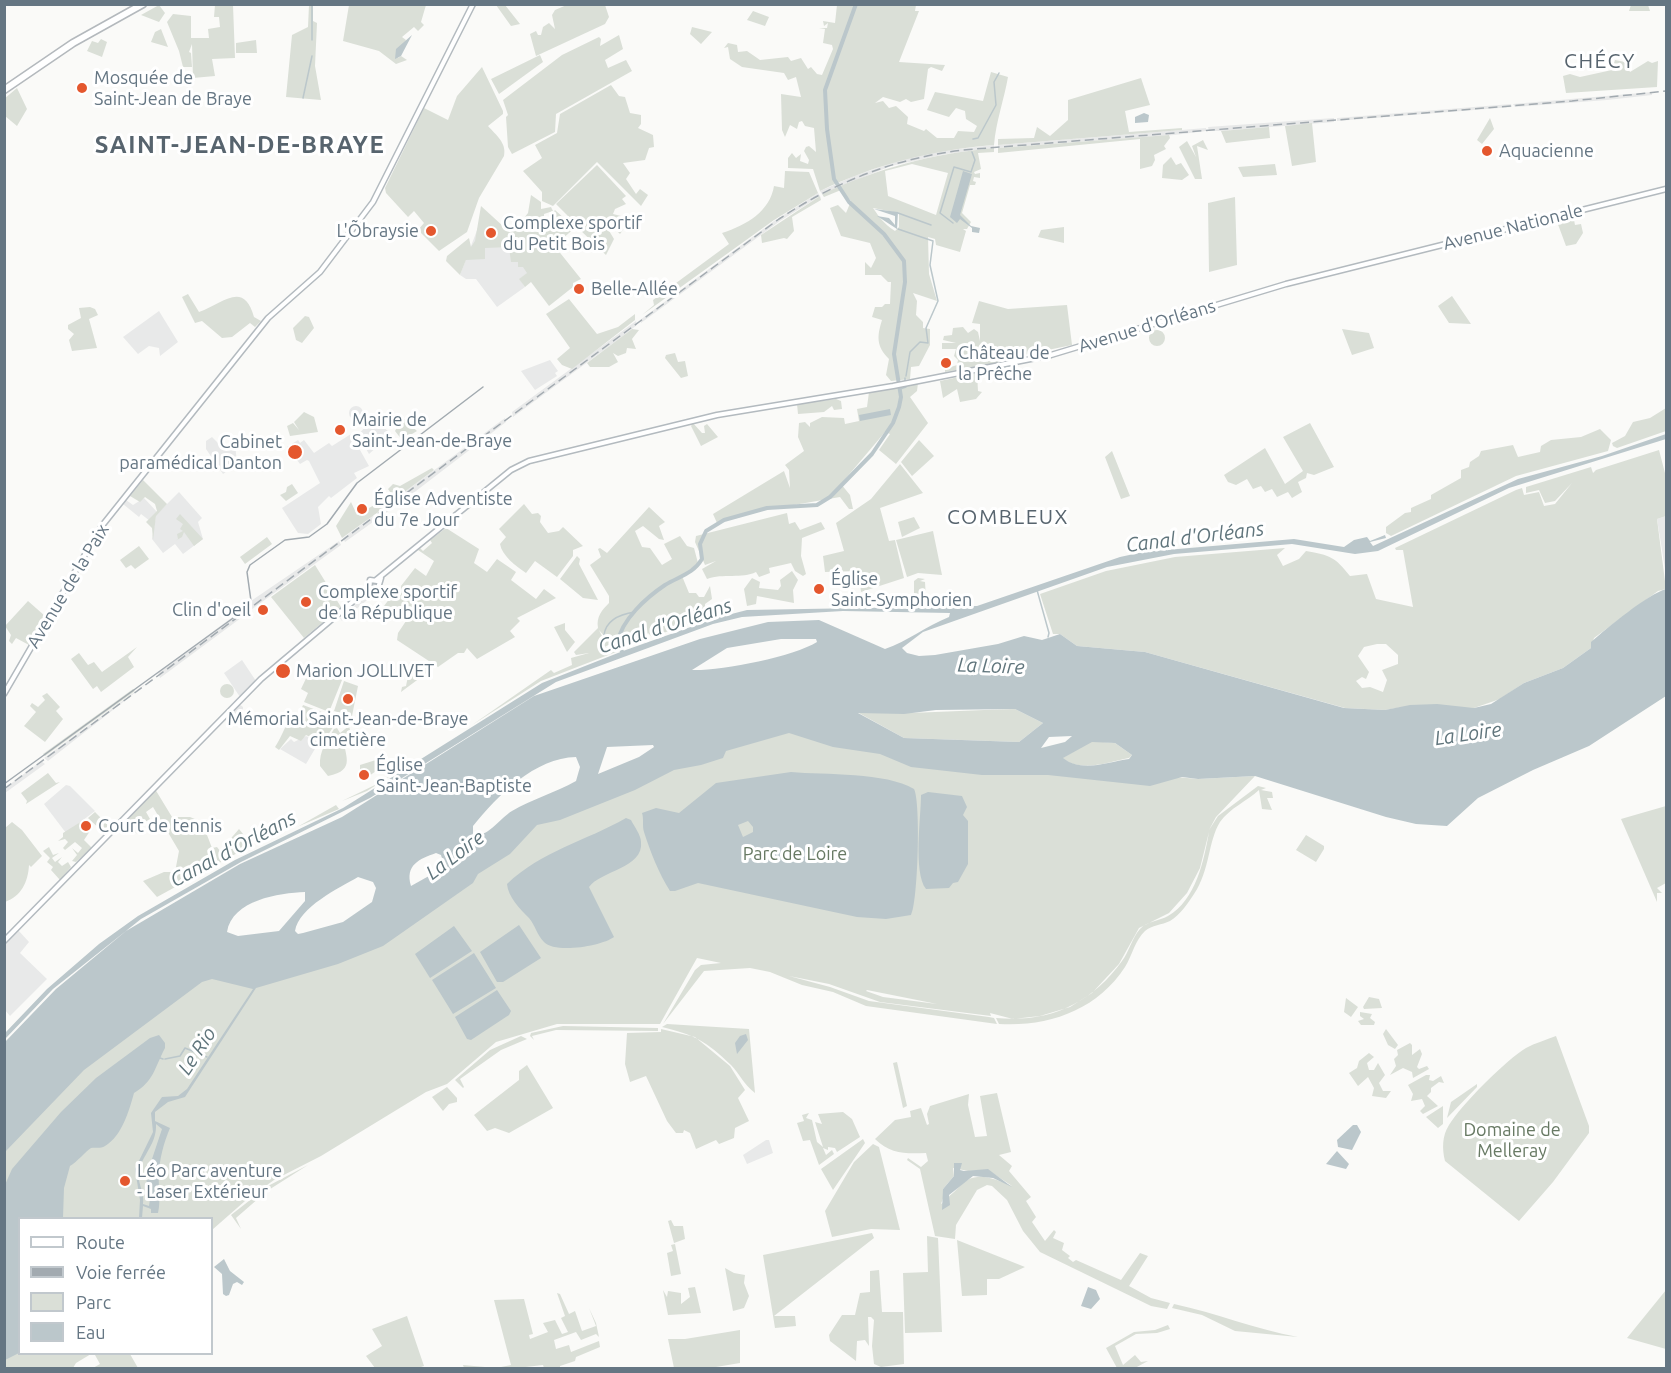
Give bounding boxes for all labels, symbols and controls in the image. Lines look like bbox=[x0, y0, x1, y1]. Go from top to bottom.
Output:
district label: CHÉCY bbox=[1564, 48, 1636, 74]
place label: Mosquée de Saint-Jean de Braye bbox=[94, 67, 252, 110]
marker: Mosquée de Saint-Jean de Braye bbox=[75, 81, 89, 95]
district label: SAINT-JEAN-DE-BRAYE bbox=[95, 131, 385, 159]
place label: Aquacienne bbox=[1499, 140, 1594, 162]
marker: Aquacienne bbox=[1480, 144, 1494, 158]
street label: Avenue Nationale bbox=[1441, 199, 1585, 255]
place label: Complexe sportif du Petit Bois bbox=[503, 212, 642, 254]
place label: L'Õbraysie bbox=[336, 220, 419, 242]
marker: L'Õbraysie bbox=[424, 224, 438, 238]
marker: Complexe sportif du Petit Bois bbox=[484, 226, 498, 240]
place label: Belle-Allée bbox=[591, 278, 678, 300]
marker: Belle-Allée bbox=[572, 282, 586, 296]
street label: Avenue d'Orléans bbox=[1076, 295, 1218, 357]
place label: Château de la Prêche bbox=[958, 342, 1050, 385]
marker: Château de la Prêche bbox=[939, 356, 953, 370]
place label: Mairie de Saint-Jean-de-Braye bbox=[352, 409, 512, 452]
marker: Mairie de Saint-Jean-de-Braye bbox=[333, 423, 347, 437]
place label: Cabinet paramédical Danton bbox=[119, 431, 282, 474]
marker: Cabinet paramédical Danton bbox=[286, 443, 304, 461]
place label: Église Adventiste du 7e Jour bbox=[374, 488, 513, 530]
marker: Église Adventiste du 7e Jour bbox=[355, 502, 369, 516]
district label: COMBLEUX bbox=[947, 504, 1069, 530]
water label: Canal d'Orléans bbox=[1124, 517, 1266, 557]
street label: Avenue de la Paix bbox=[22, 520, 114, 652]
place label: Église Saint-Symphorien bbox=[831, 568, 972, 610]
place label: Complexe sportif de la République bbox=[318, 581, 457, 624]
marker: Église Saint-Symphorien bbox=[812, 582, 826, 596]
water label: Canal d'Orléans bbox=[595, 593, 735, 659]
marker: Complexe sportif de la République bbox=[299, 595, 313, 609]
place label: Clin d'oeil bbox=[172, 599, 251, 621]
marker: Clin d'oeil bbox=[256, 603, 270, 617]
water label: La Loire bbox=[957, 653, 1025, 679]
place label: Marion JOLLIVET bbox=[296, 660, 434, 682]
marker: Marion JOLLIVET bbox=[274, 662, 292, 680]
marker: Mémorial Saint-Jean-de-Braye cimetière bbox=[341, 692, 355, 706]
place label: Mémorial Saint-Jean-de-Braye cimetière bbox=[227, 708, 469, 750]
water label: La Loire bbox=[1433, 717, 1503, 751]
place label: Église Saint-Jean-Baptiste bbox=[376, 754, 532, 796]
marker: Église Saint-Jean-Baptiste bbox=[357, 768, 371, 782]
water label: Canal d'Orléans bbox=[166, 806, 300, 892]
place label: Court de tennis bbox=[98, 815, 222, 837]
marker: Court de tennis bbox=[79, 819, 93, 833]
water label: La Loire bbox=[421, 825, 489, 885]
park label: Parc de Loire bbox=[743, 843, 847, 865]
water label: Le Rio bbox=[173, 1023, 221, 1079]
park label: Domaine de Melleray bbox=[1463, 1119, 1561, 1162]
place label: Léo Parc aventure - Laser Extérieur bbox=[137, 1160, 282, 1202]
marker: Léo Parc aventure - Laser Extérieur bbox=[118, 1174, 132, 1188]
legend bbox=[18, 1217, 213, 1355]
text: Route bbox=[76, 1232, 125, 1252]
text: Voie ferrée bbox=[76, 1262, 166, 1282]
text: Parc bbox=[76, 1292, 111, 1312]
text: Eau bbox=[76, 1322, 106, 1342]

